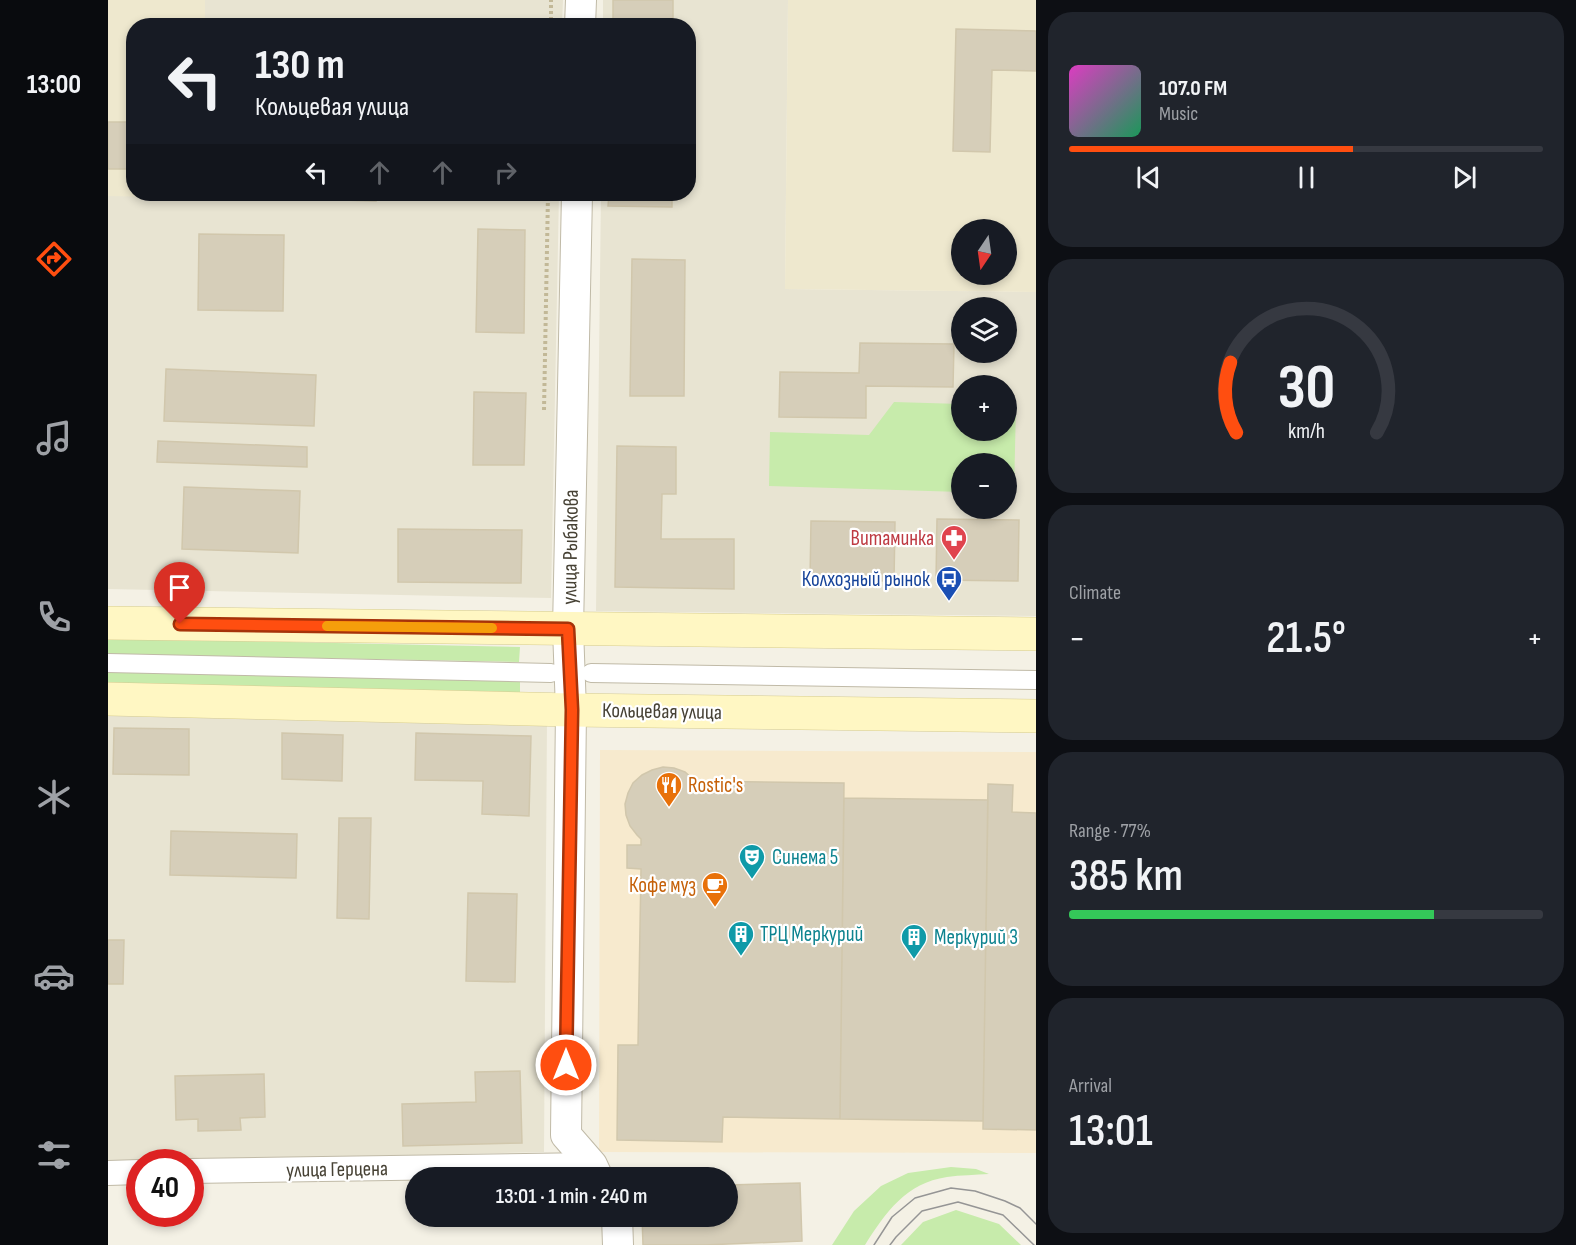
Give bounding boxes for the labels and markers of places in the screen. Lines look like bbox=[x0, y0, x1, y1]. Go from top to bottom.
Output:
pharmacy icon: Витаминка bbox=[939, 523, 969, 561]
place label: Витаминка bbox=[851, 526, 934, 551]
pin bbox=[154, 562, 205, 624]
bus stop icon: Колхозный рынок bbox=[934, 564, 964, 602]
place label: Колхозный рынок bbox=[802, 567, 930, 592]
restaurant icon: Rostic's bbox=[654, 770, 684, 808]
place label: Rostic's bbox=[688, 773, 743, 798]
theatre icon: Синема 5 bbox=[737, 842, 767, 880]
place label: Синема 5 bbox=[772, 845, 838, 870]
cafe icon: Кофе муз bbox=[700, 870, 730, 908]
place label: Кофе муз bbox=[629, 873, 696, 898]
building icon: ТРЦ Меркурий bbox=[726, 919, 756, 957]
place label: ТРЦ Меркурий bbox=[760, 922, 863, 947]
building icon: Меркурий 3 bbox=[899, 922, 929, 960]
place label: Меркурий 3 bbox=[934, 925, 1018, 950]

